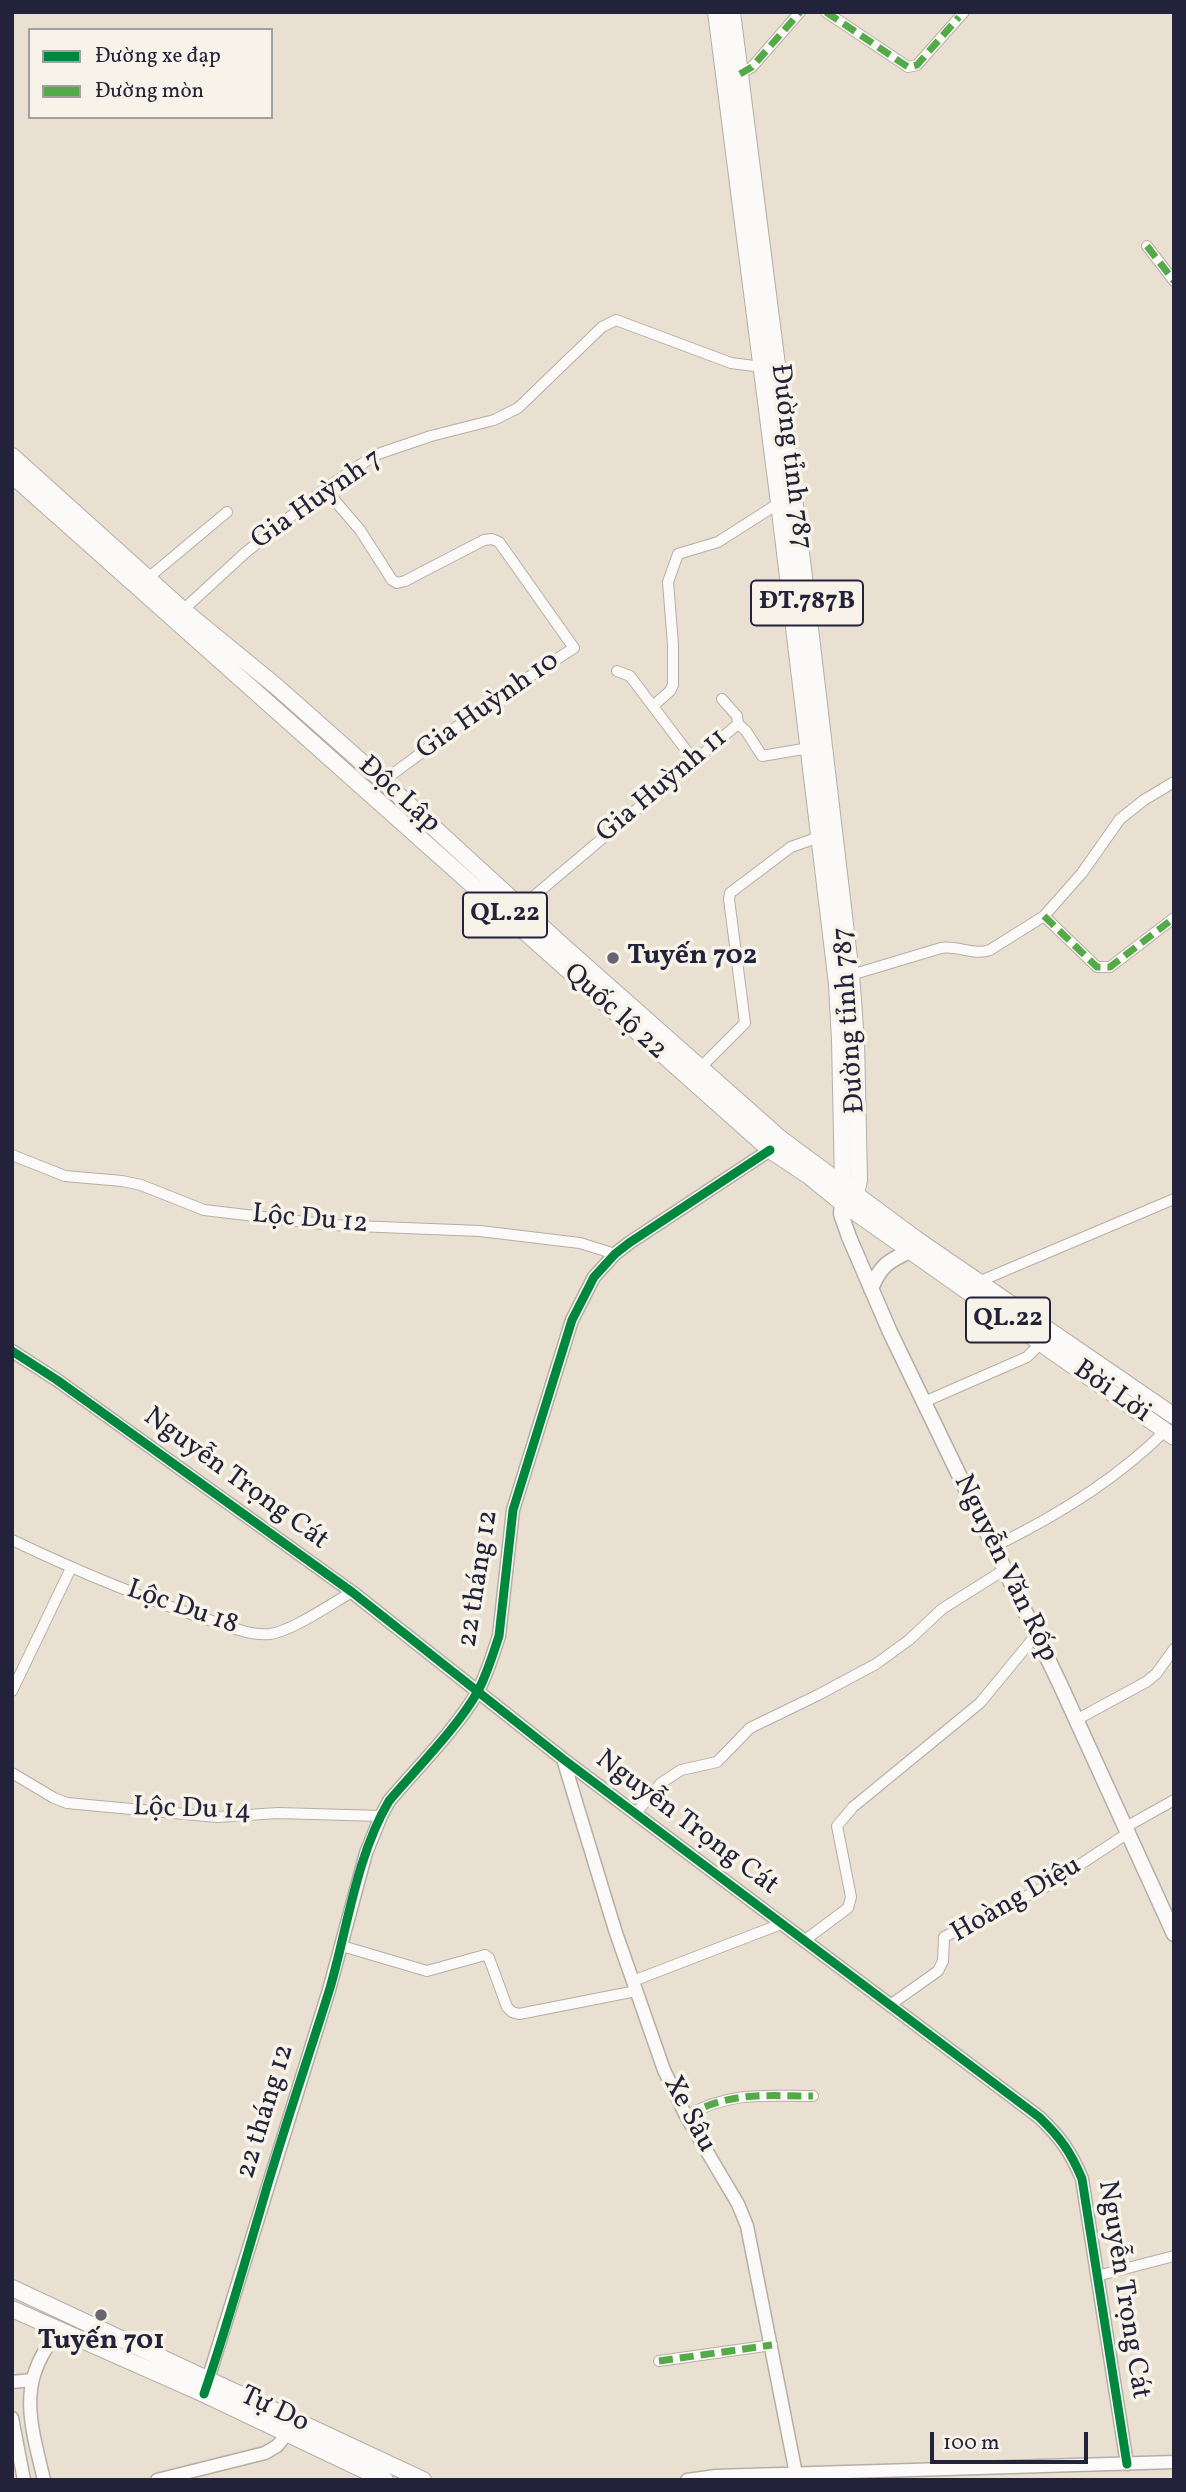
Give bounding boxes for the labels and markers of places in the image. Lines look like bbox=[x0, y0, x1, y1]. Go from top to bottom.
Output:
place label: Tuyến 702 bbox=[627, 941, 757, 975]
marker: Tuyến 702 bbox=[605, 950, 621, 966]
marker: Tuyến 701 bbox=[93, 2307, 109, 2323]
place label: Tuyến 701 bbox=[37, 2326, 165, 2360]

